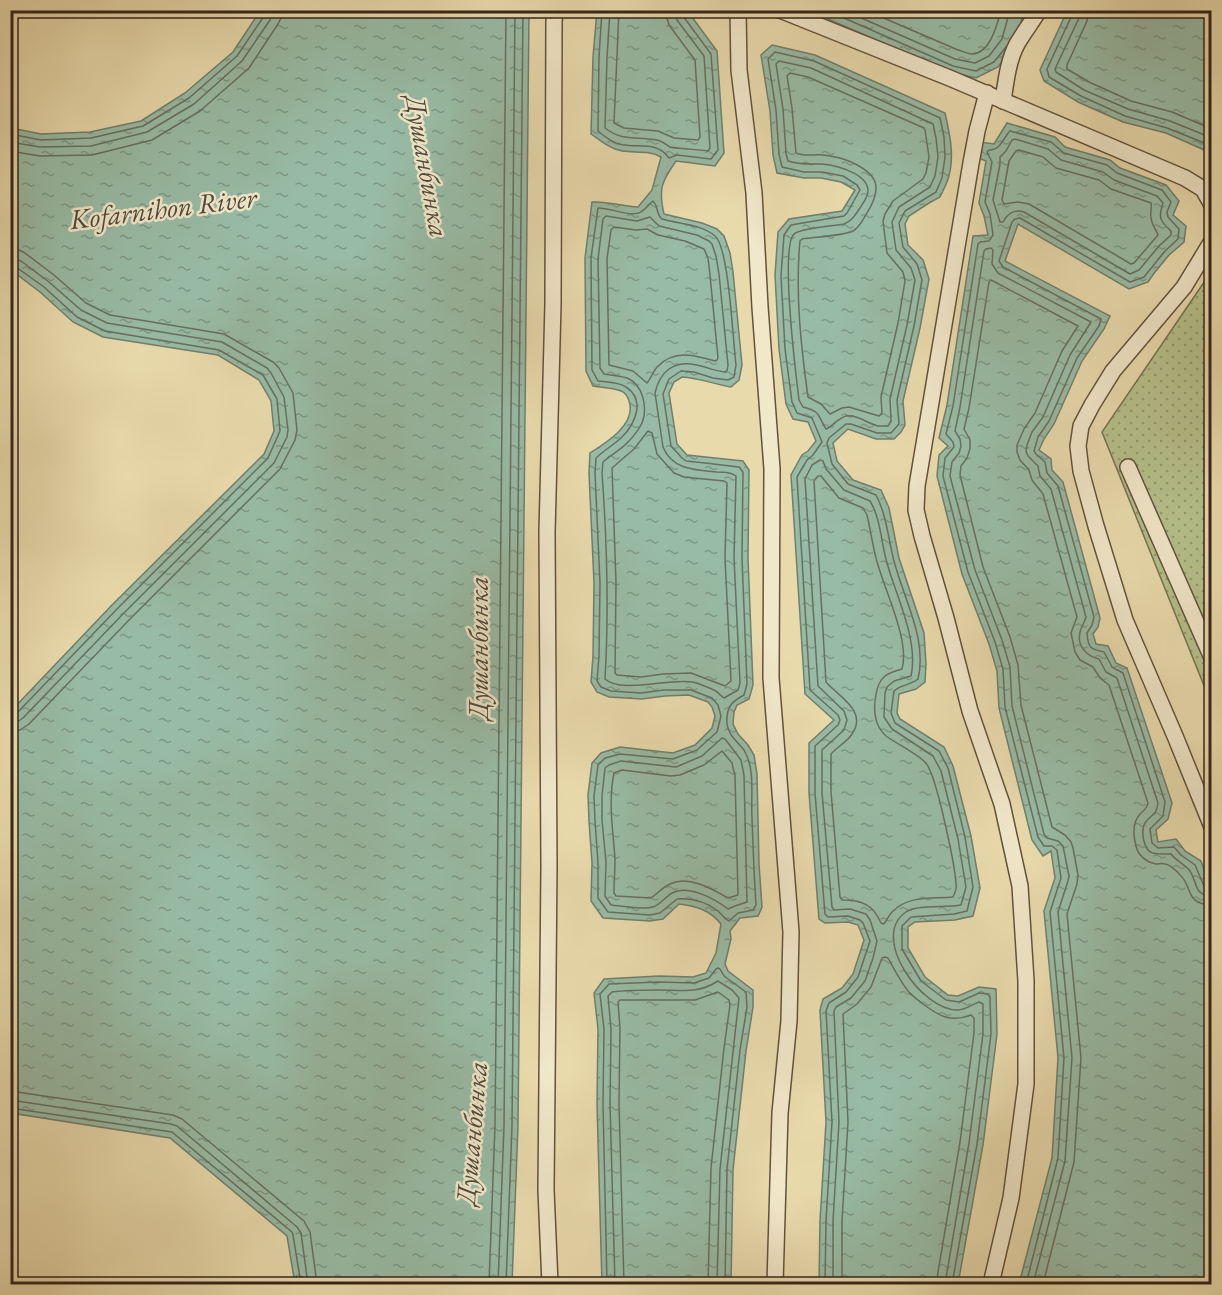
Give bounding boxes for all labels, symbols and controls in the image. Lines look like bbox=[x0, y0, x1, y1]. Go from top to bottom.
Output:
water label: Душанбинка bbox=[397, 90, 458, 240]
water label: Kofarnihon River bbox=[67, 179, 260, 237]
water label: Душанбинка bbox=[460, 576, 496, 722]
water label: Душанбинка bbox=[447, 1060, 495, 1208]

